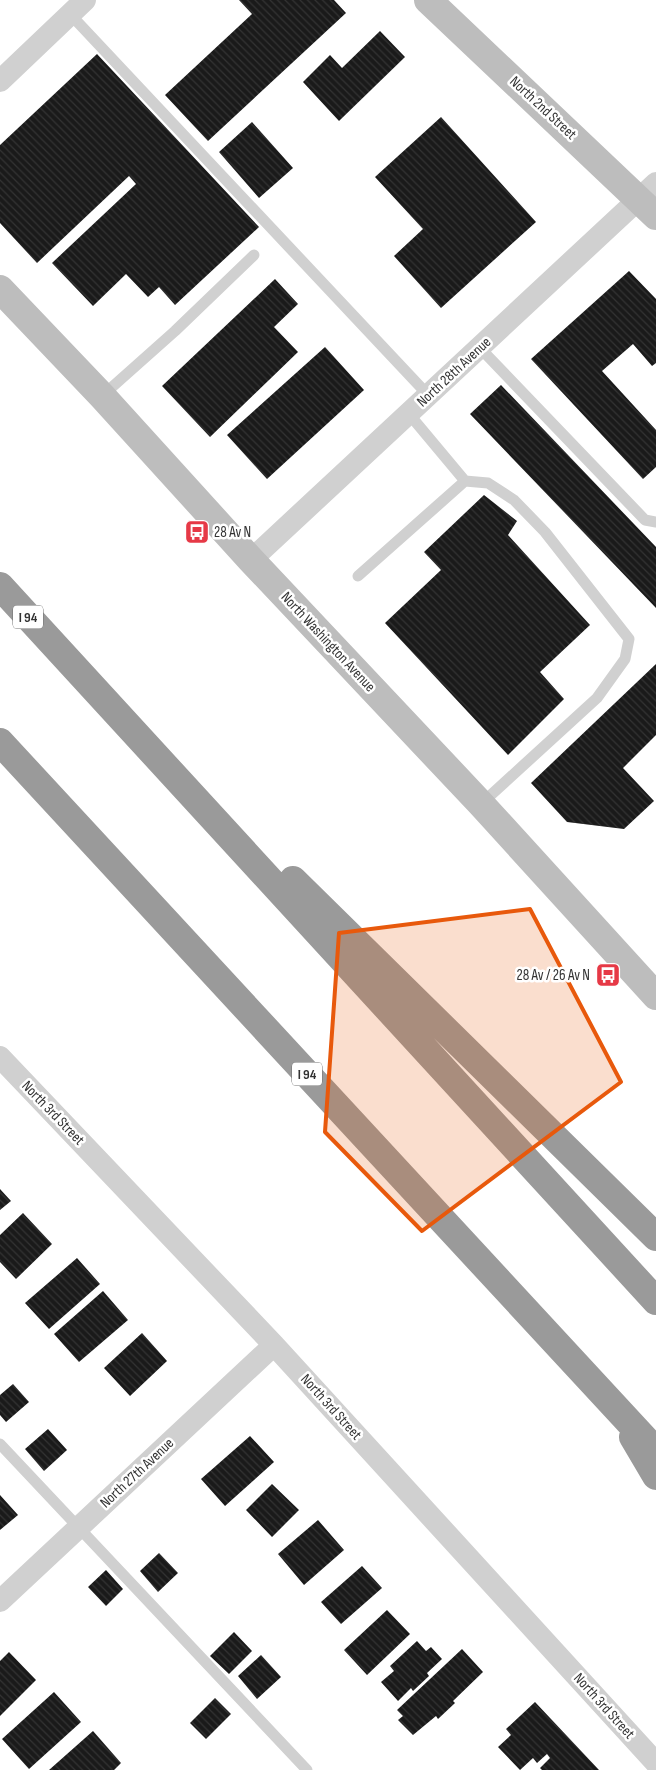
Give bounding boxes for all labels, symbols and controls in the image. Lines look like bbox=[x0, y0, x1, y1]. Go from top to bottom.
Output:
street label: North 2nd Street bbox=[506, 72, 581, 144]
street label: North 28th Avenue bbox=[413, 333, 495, 411]
bus stop icon: 28 Av N bbox=[184, 519, 210, 545]
place label: 28 Av N bbox=[214, 523, 251, 542]
street label: North Washington Avenue bbox=[277, 588, 379, 696]
road number: I 94 bbox=[13, 606, 43, 628]
bus stop icon: 28 Av / 26 Av N bbox=[595, 962, 621, 988]
place label: 28 Av / 26 Av N bbox=[516, 966, 590, 985]
road number: I 94 bbox=[292, 1062, 322, 1086]
street label: North 3rd Street bbox=[18, 1077, 89, 1150]
street label: North 3rd Street bbox=[296, 1370, 366, 1444]
street label: North 27th Avenue bbox=[96, 1434, 178, 1512]
street label: North 3rd Street bbox=[569, 1669, 639, 1743]

